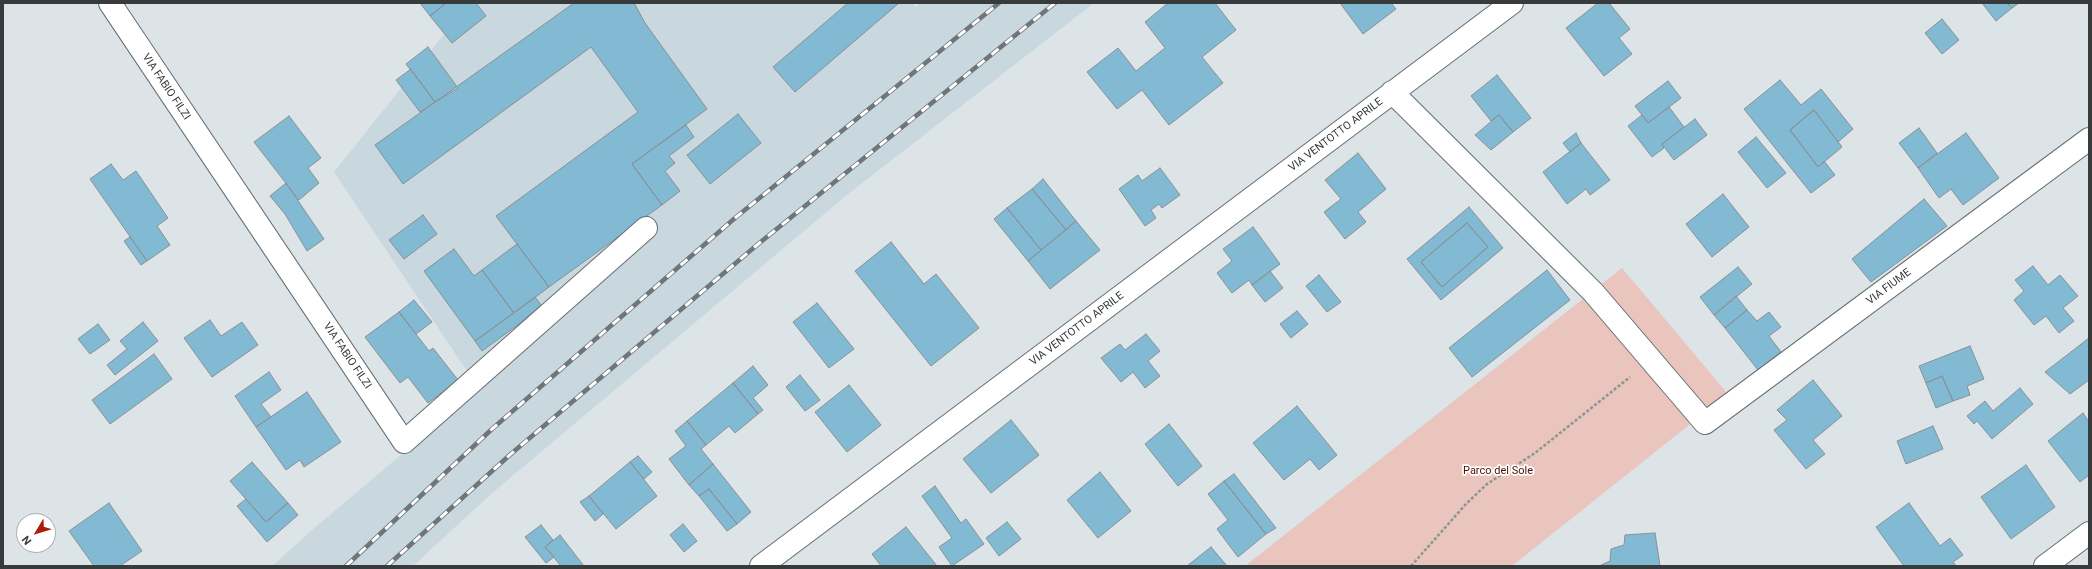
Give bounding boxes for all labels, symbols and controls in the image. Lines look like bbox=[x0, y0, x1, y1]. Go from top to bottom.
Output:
street label: VIA FABIO FILZI bbox=[139, 51, 193, 123]
street label: VIA VENTOTTO APRILE bbox=[1286, 95, 1386, 175]
street label: VIA FIUME bbox=[1864, 266, 1914, 308]
street label: VIA VENTOTTO APRILE bbox=[1027, 289, 1127, 369]
street label: VIA FABIO FILZI bbox=[320, 320, 374, 392]
park label: Parco del Sole bbox=[1463, 464, 1533, 478]
north arrow bbox=[16, 513, 56, 553]
text: N bbox=[19, 533, 34, 547]

